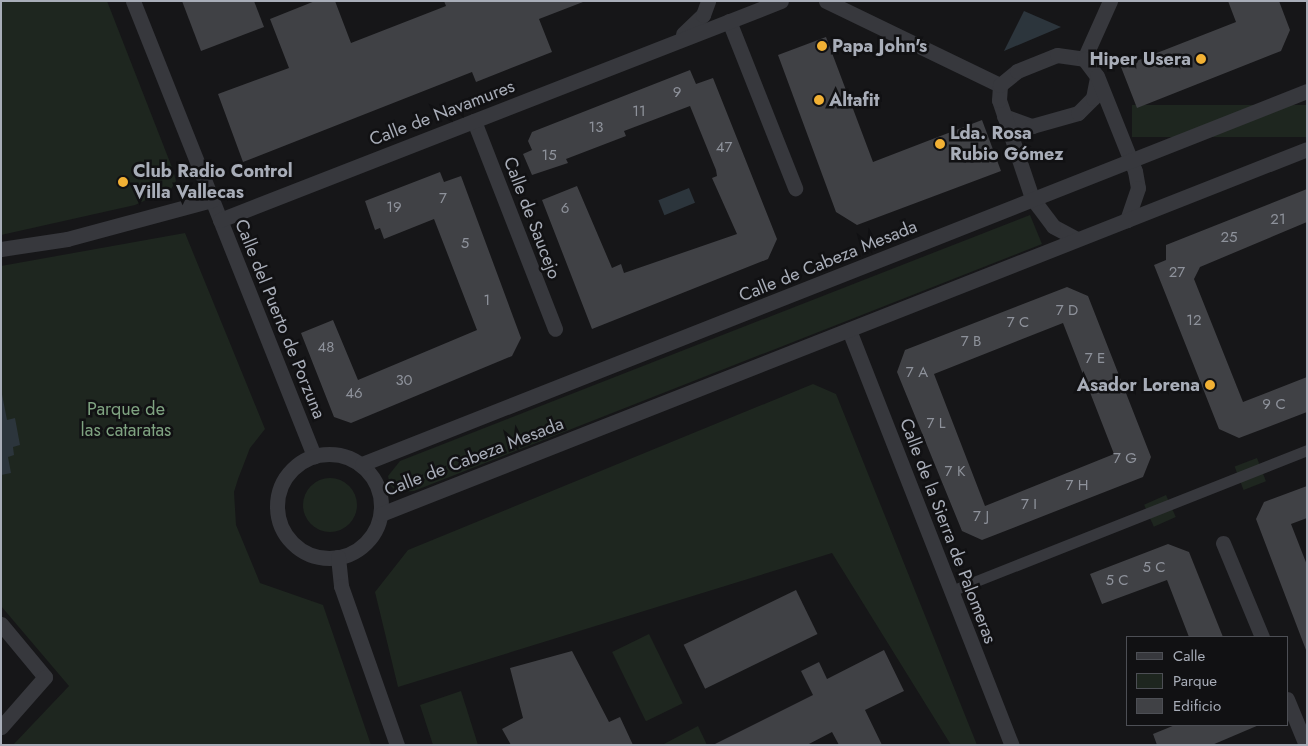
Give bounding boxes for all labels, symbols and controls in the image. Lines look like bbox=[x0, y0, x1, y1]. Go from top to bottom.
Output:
place label: Papa John's bbox=[832, 35, 927, 57]
marker: Papa John's bbox=[816, 40, 828, 52]
place label: Hiper Usera bbox=[1089, 48, 1191, 70]
marker: Hiper Usera bbox=[1195, 53, 1207, 65]
street label: Calle de Navamures bbox=[366, 75, 518, 151]
house number: 9 bbox=[673, 84, 681, 102]
place label: Altafit bbox=[829, 89, 879, 111]
marker: Altafit bbox=[813, 94, 825, 106]
house number: 11 bbox=[632, 103, 646, 121]
house number: 13 bbox=[589, 119, 603, 137]
place label: Lda. Rosa Rubio Gómez bbox=[950, 123, 1064, 166]
marker: Lda. Rosa Rubio Gómez bbox=[934, 138, 946, 150]
house number: 47 bbox=[716, 139, 732, 157]
house number: 15 bbox=[541, 147, 557, 165]
street label: Calle de Saucejo bbox=[499, 154, 565, 282]
place label: Club Radio Control Villa Vallecas bbox=[133, 161, 293, 203]
marker: Club Radio Control Villa Vallecas bbox=[117, 176, 129, 188]
house number: 7 bbox=[439, 190, 447, 208]
house number: 19 bbox=[386, 199, 402, 217]
house number: 6 bbox=[561, 200, 569, 218]
house number: 21 bbox=[1270, 211, 1286, 229]
street label: Calle de Cabeza Mesada bbox=[736, 215, 920, 307]
street label: Calle del Puerto de Porzuna bbox=[230, 216, 330, 422]
house number: 25 bbox=[1221, 229, 1237, 247]
house number: 5 bbox=[461, 235, 469, 253]
house number: 27 bbox=[1169, 264, 1185, 282]
house number: 1 bbox=[484, 292, 490, 310]
house number: 7 D bbox=[1056, 302, 1078, 320]
house number: 12 bbox=[1186, 312, 1202, 330]
house number: 7 C bbox=[1007, 314, 1029, 332]
house number: 7 B bbox=[961, 333, 981, 351]
house number: 48 bbox=[318, 339, 334, 357]
house number: 7 E bbox=[1085, 350, 1105, 368]
house number: 7 A bbox=[906, 364, 928, 382]
house number: 30 bbox=[395, 372, 413, 390]
place label: Asador Lorena bbox=[1077, 374, 1200, 396]
marker: Asador Lorena bbox=[1204, 379, 1216, 391]
house number: 46 bbox=[345, 385, 363, 403]
house number: 9 C bbox=[1262, 396, 1286, 414]
park label: Parque de las cataratas bbox=[81, 399, 171, 442]
street label: Calle de Cabeza Mesada bbox=[381, 413, 567, 501]
street label: Calle de la Sierra de Palomeras bbox=[895, 415, 1001, 647]
house number: 7 L bbox=[926, 415, 946, 433]
house number: 7 G bbox=[1113, 450, 1137, 468]
house number: 7 K bbox=[945, 463, 965, 481]
house number: 7 H bbox=[1065, 477, 1089, 495]
house number: 7 I bbox=[1021, 496, 1037, 514]
house number: 7 J bbox=[973, 508, 989, 526]
house number: 5 C bbox=[1142, 559, 1166, 577]
house number: 5 C bbox=[1105, 572, 1129, 590]
legend bbox=[1126, 636, 1288, 726]
text: Calle bbox=[1173, 645, 1205, 667]
text: Parque bbox=[1173, 670, 1217, 692]
text: Edificio bbox=[1173, 695, 1221, 717]

